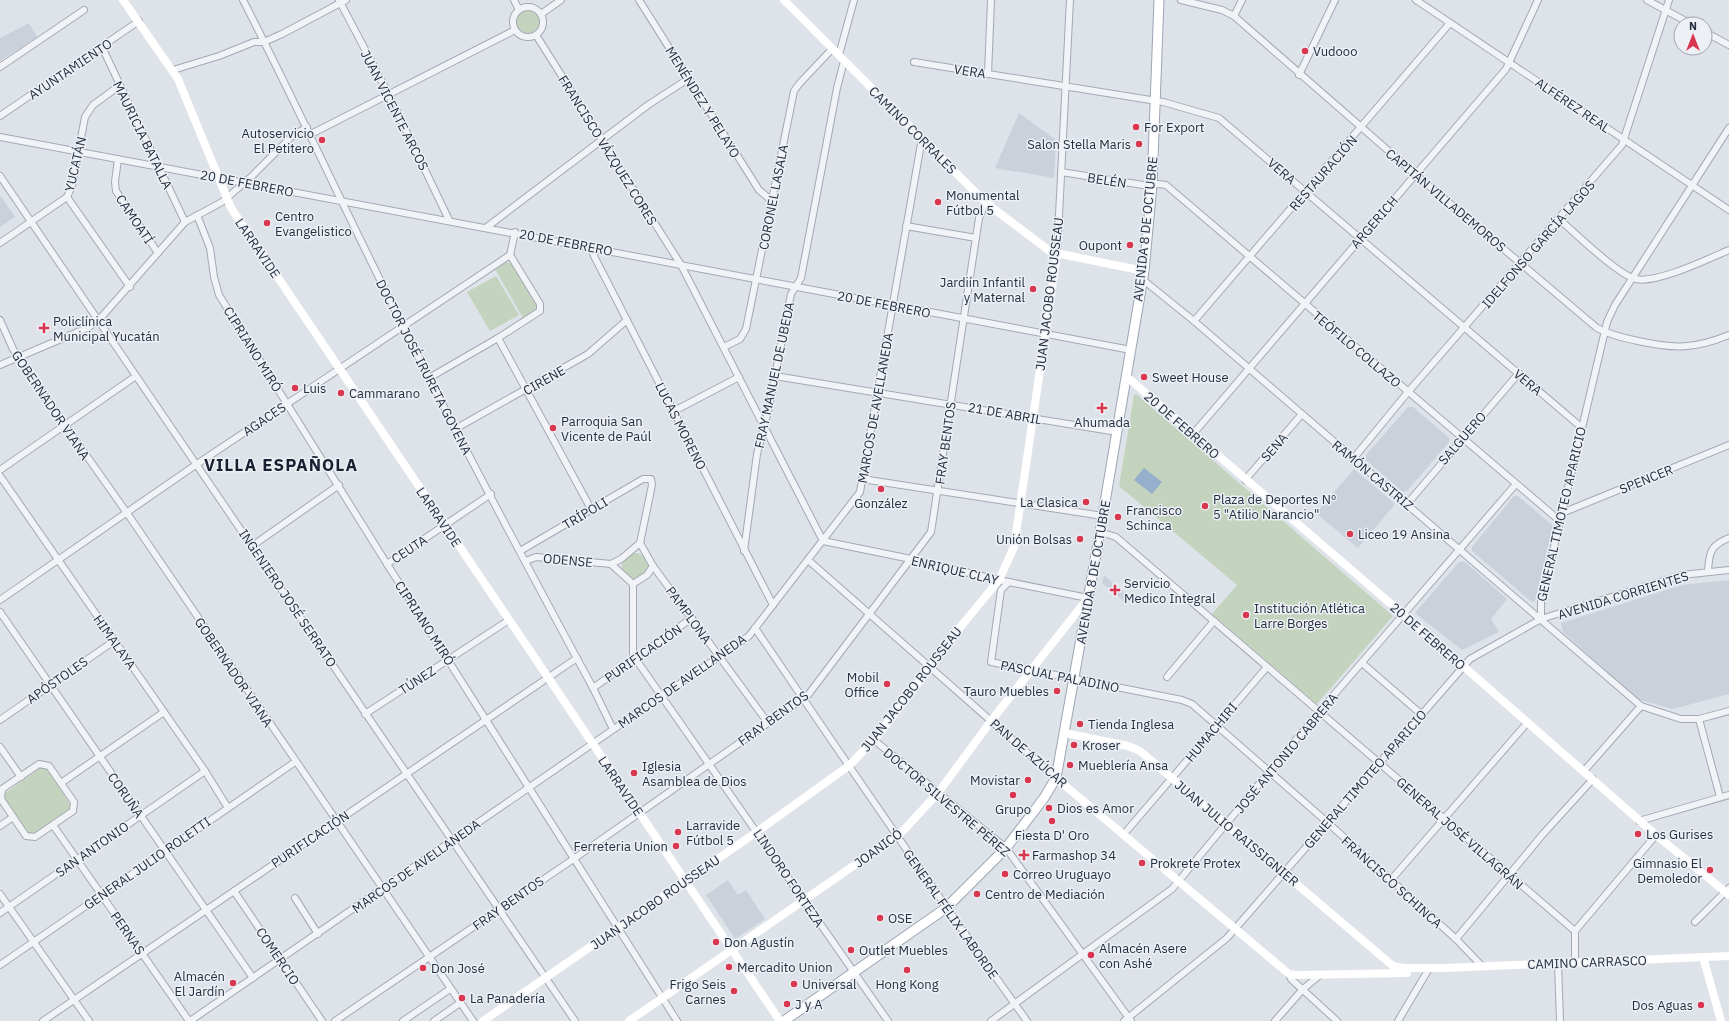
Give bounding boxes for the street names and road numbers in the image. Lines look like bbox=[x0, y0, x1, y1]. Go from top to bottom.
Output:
street label: AYUNTAMIENTO bbox=[25, 35, 115, 104]
street label: MENÉNDEZ Y PELAYO bbox=[661, 43, 744, 161]
street label: JUAN VICENTE ARCOS bbox=[357, 47, 432, 173]
street label: VERA bbox=[953, 61, 988, 83]
street label: FRANCISCO VÁZQUEZ CORES bbox=[554, 72, 661, 229]
street label: ALFÉREZ REAL bbox=[1532, 74, 1614, 137]
street label: MAURICIA BATALLA bbox=[109, 78, 176, 193]
street label: CAMINO CORRALES bbox=[865, 83, 960, 178]
street label: RESTAURACIÓN bbox=[1286, 132, 1361, 215]
street label: YUCATÁN bbox=[61, 135, 90, 193]
street label: CORONEL LASALA bbox=[755, 142, 792, 251]
street label: CAPITÁN VILLADEMOROS bbox=[1382, 145, 1509, 256]
street label: VERA bbox=[1264, 154, 1300, 189]
street label: AVENIDA 8 DE OCTUBRE bbox=[1129, 156, 1162, 302]
street label: 20 DE FEBRERO bbox=[199, 166, 295, 201]
street label: BELÉN bbox=[1086, 169, 1128, 192]
street label: IDELFONSO GARCÍA LAGOS bbox=[1478, 177, 1599, 312]
street label: CAMOATÍ bbox=[112, 191, 157, 247]
street label: ARGERICH bbox=[1347, 193, 1402, 252]
street label: LARRAVIDE bbox=[231, 215, 284, 282]
street label: JUAN JACOBO ROUSSEAU bbox=[1032, 217, 1067, 372]
street label: 20 DE FEBRERO bbox=[518, 225, 614, 260]
street label: DOCTOR JOSÉ IRURETA GOYENA bbox=[372, 277, 476, 458]
street label: 20 DE FEBRERO bbox=[836, 287, 932, 322]
street label: FRAY MANUEL DE UBEDA bbox=[751, 300, 798, 450]
street label: CIPRIANO MIRÓ bbox=[220, 303, 286, 395]
street label: TEÓFILO COLLAZO bbox=[1309, 307, 1404, 391]
street label: MARCOS DE AVELLANEDA bbox=[854, 331, 897, 485]
street label: GOBERNADOR VIANA bbox=[8, 347, 94, 464]
street label: CIRENE bbox=[520, 362, 568, 399]
street label: VERA bbox=[1510, 366, 1546, 400]
street label: LUCAS MORENO bbox=[651, 380, 710, 473]
street label: 20 DE FEBRERO bbox=[1140, 388, 1223, 463]
street label: AGACES bbox=[239, 399, 289, 440]
street label: 21 DE ABRIL bbox=[967, 399, 1044, 428]
street label: FRAY BENTOS bbox=[931, 401, 960, 485]
street label: SALGUERO bbox=[1435, 408, 1490, 468]
street label: GENERAL TIMOTEO APARICIO bbox=[1533, 425, 1590, 603]
street label: SENA bbox=[1257, 429, 1292, 465]
street label: RAMÓN CASTRIZ bbox=[1329, 436, 1417, 515]
street label: SPENCER bbox=[1617, 461, 1675, 498]
street label: LARRAVIDE bbox=[412, 484, 465, 551]
street label: TRÍPOLI bbox=[560, 493, 611, 534]
street label: AVENIDA 8 DE OCTUBRE bbox=[1072, 499, 1115, 645]
street label: INGENIERO JOSÉ SERRATO bbox=[235, 526, 340, 671]
street label: CEUTA bbox=[388, 531, 431, 567]
street label: ODENSE bbox=[542, 550, 594, 571]
street label: ENRIQUE CLAY bbox=[910, 552, 1000, 589]
street label: AVENIDA CORRIENTES bbox=[1556, 567, 1691, 623]
street label: CIPRIANO MIRÓ bbox=[391, 578, 458, 669]
street label: PAMPLONA bbox=[662, 583, 716, 648]
street label: 20 DE FEBRERO bbox=[1386, 599, 1469, 674]
street label: HIMALAYA bbox=[90, 612, 140, 673]
street label: GOBERNADOR VIANA bbox=[191, 614, 277, 731]
street label: PURIFICACIÓN bbox=[601, 620, 685, 686]
street label: JUAN JACOBO ROUSSEAU bbox=[857, 623, 966, 755]
street label: MARCOS DE AVELLANEDA bbox=[615, 630, 750, 732]
street label: APÓSTOLES bbox=[23, 653, 91, 708]
street label: PASCUAL PALADINO bbox=[999, 657, 1121, 696]
street label: TÚNEZ bbox=[396, 662, 439, 699]
street label: FRAY BENTOS bbox=[735, 687, 812, 750]
street label: JOSÉ ANTONIO CABRERA bbox=[1231, 689, 1342, 817]
street label: HUMACHIRI bbox=[1182, 699, 1241, 766]
street label: GENERAL TIMOTEO APARICIO bbox=[1300, 706, 1430, 852]
street label: PAN DE AZÚCAR bbox=[987, 715, 1071, 792]
street label: DOCTOR SILVESTRE PÉREZ bbox=[880, 744, 1014, 861]
street label: LARRAVIDE bbox=[594, 753, 647, 820]
street label: CORUÑA bbox=[104, 769, 148, 822]
street label: GENERAL JOSÉ VILLAGRÁN bbox=[1393, 773, 1527, 893]
street label: JUAN JULIO RAISSIGNIER bbox=[1171, 777, 1302, 890]
street label: PURIFICACIÓN bbox=[268, 807, 353, 872]
street label: GENERAL JULIO ROLETTI bbox=[81, 813, 214, 914]
street label: MARCOS DE AVELLANEDA bbox=[349, 815, 484, 917]
street label: SAN ANTONIO bbox=[52, 818, 132, 881]
street label: JOANICÓ bbox=[851, 825, 906, 872]
street label: LINDORO FORTEZA bbox=[750, 826, 828, 931]
street label: FRANCISCO SCHINCA bbox=[1338, 833, 1446, 933]
street label: GENERAL FÉLIX LABORDE bbox=[899, 846, 1002, 982]
street label: JUAN JACOBO ROUSSEAU bbox=[587, 851, 723, 954]
street label: FRAY BENTOS bbox=[469, 873, 547, 934]
street label: PERNAS bbox=[107, 908, 149, 958]
street label: COMERCIO bbox=[252, 924, 303, 988]
street label: CAMINO CARRASCO bbox=[1527, 952, 1647, 973]

